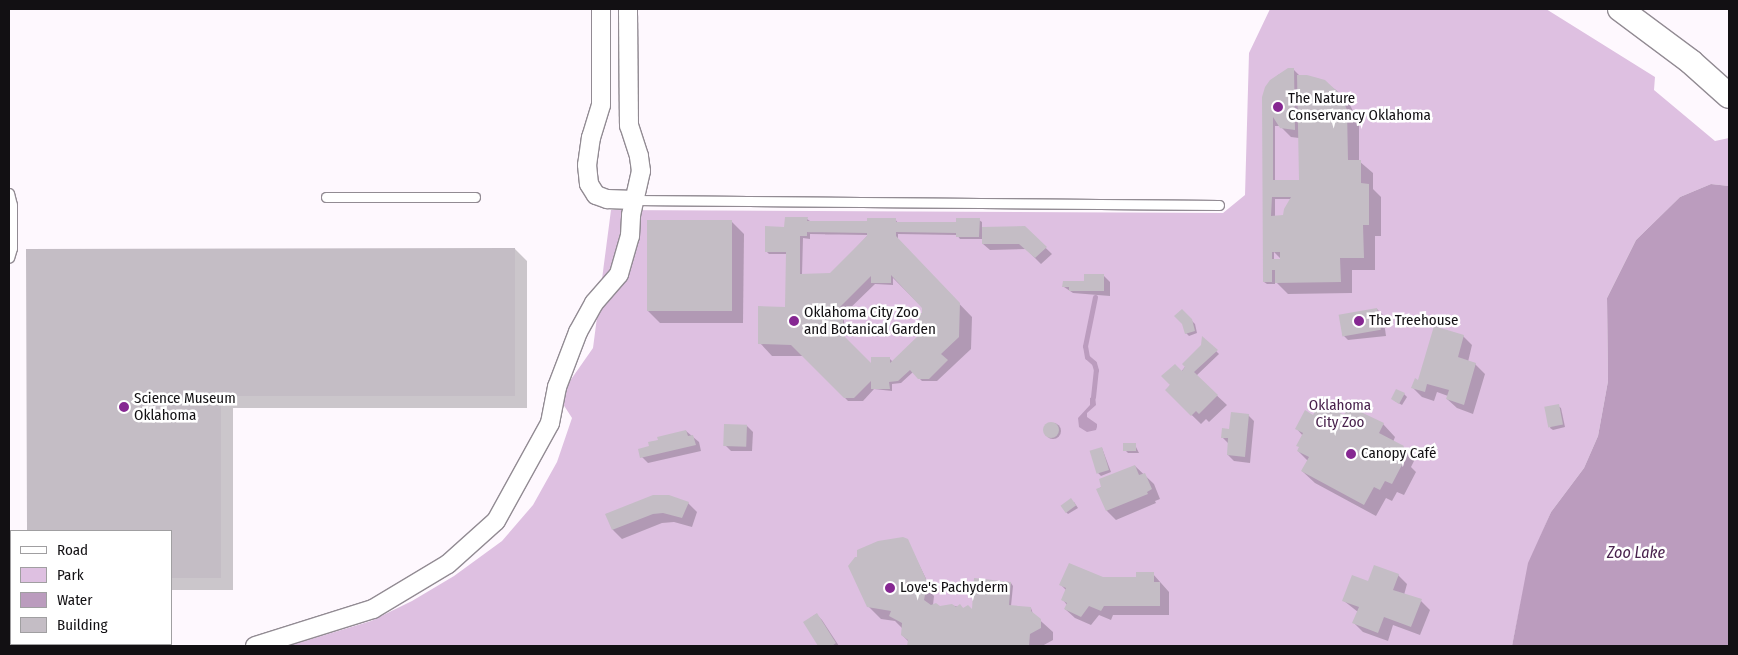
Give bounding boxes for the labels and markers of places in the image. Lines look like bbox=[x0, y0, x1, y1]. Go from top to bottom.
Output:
place label: The Nature Conservancy Oklahoma bbox=[1288, 89, 1431, 124]
marker: The Nature Conservancy Oklahoma bbox=[1272, 101, 1284, 113]
place label: Oklahoma City Zoo and Botanical Garden bbox=[804, 303, 936, 338]
place label: The Treehouse bbox=[1369, 312, 1458, 330]
marker: Oklahoma City Zoo and Botanical Garden bbox=[788, 315, 800, 327]
marker: The Treehouse bbox=[1353, 315, 1365, 327]
place label: Science Museum Oklahoma bbox=[134, 389, 236, 424]
marker: Science Museum Oklahoma bbox=[118, 401, 130, 413]
place label: Canopy Café bbox=[1361, 445, 1436, 463]
marker: Canopy Café bbox=[1345, 448, 1357, 460]
place label: Love's Pachyderm bbox=[900, 579, 1008, 597]
marker: Love's Pachyderm bbox=[884, 582, 896, 594]

